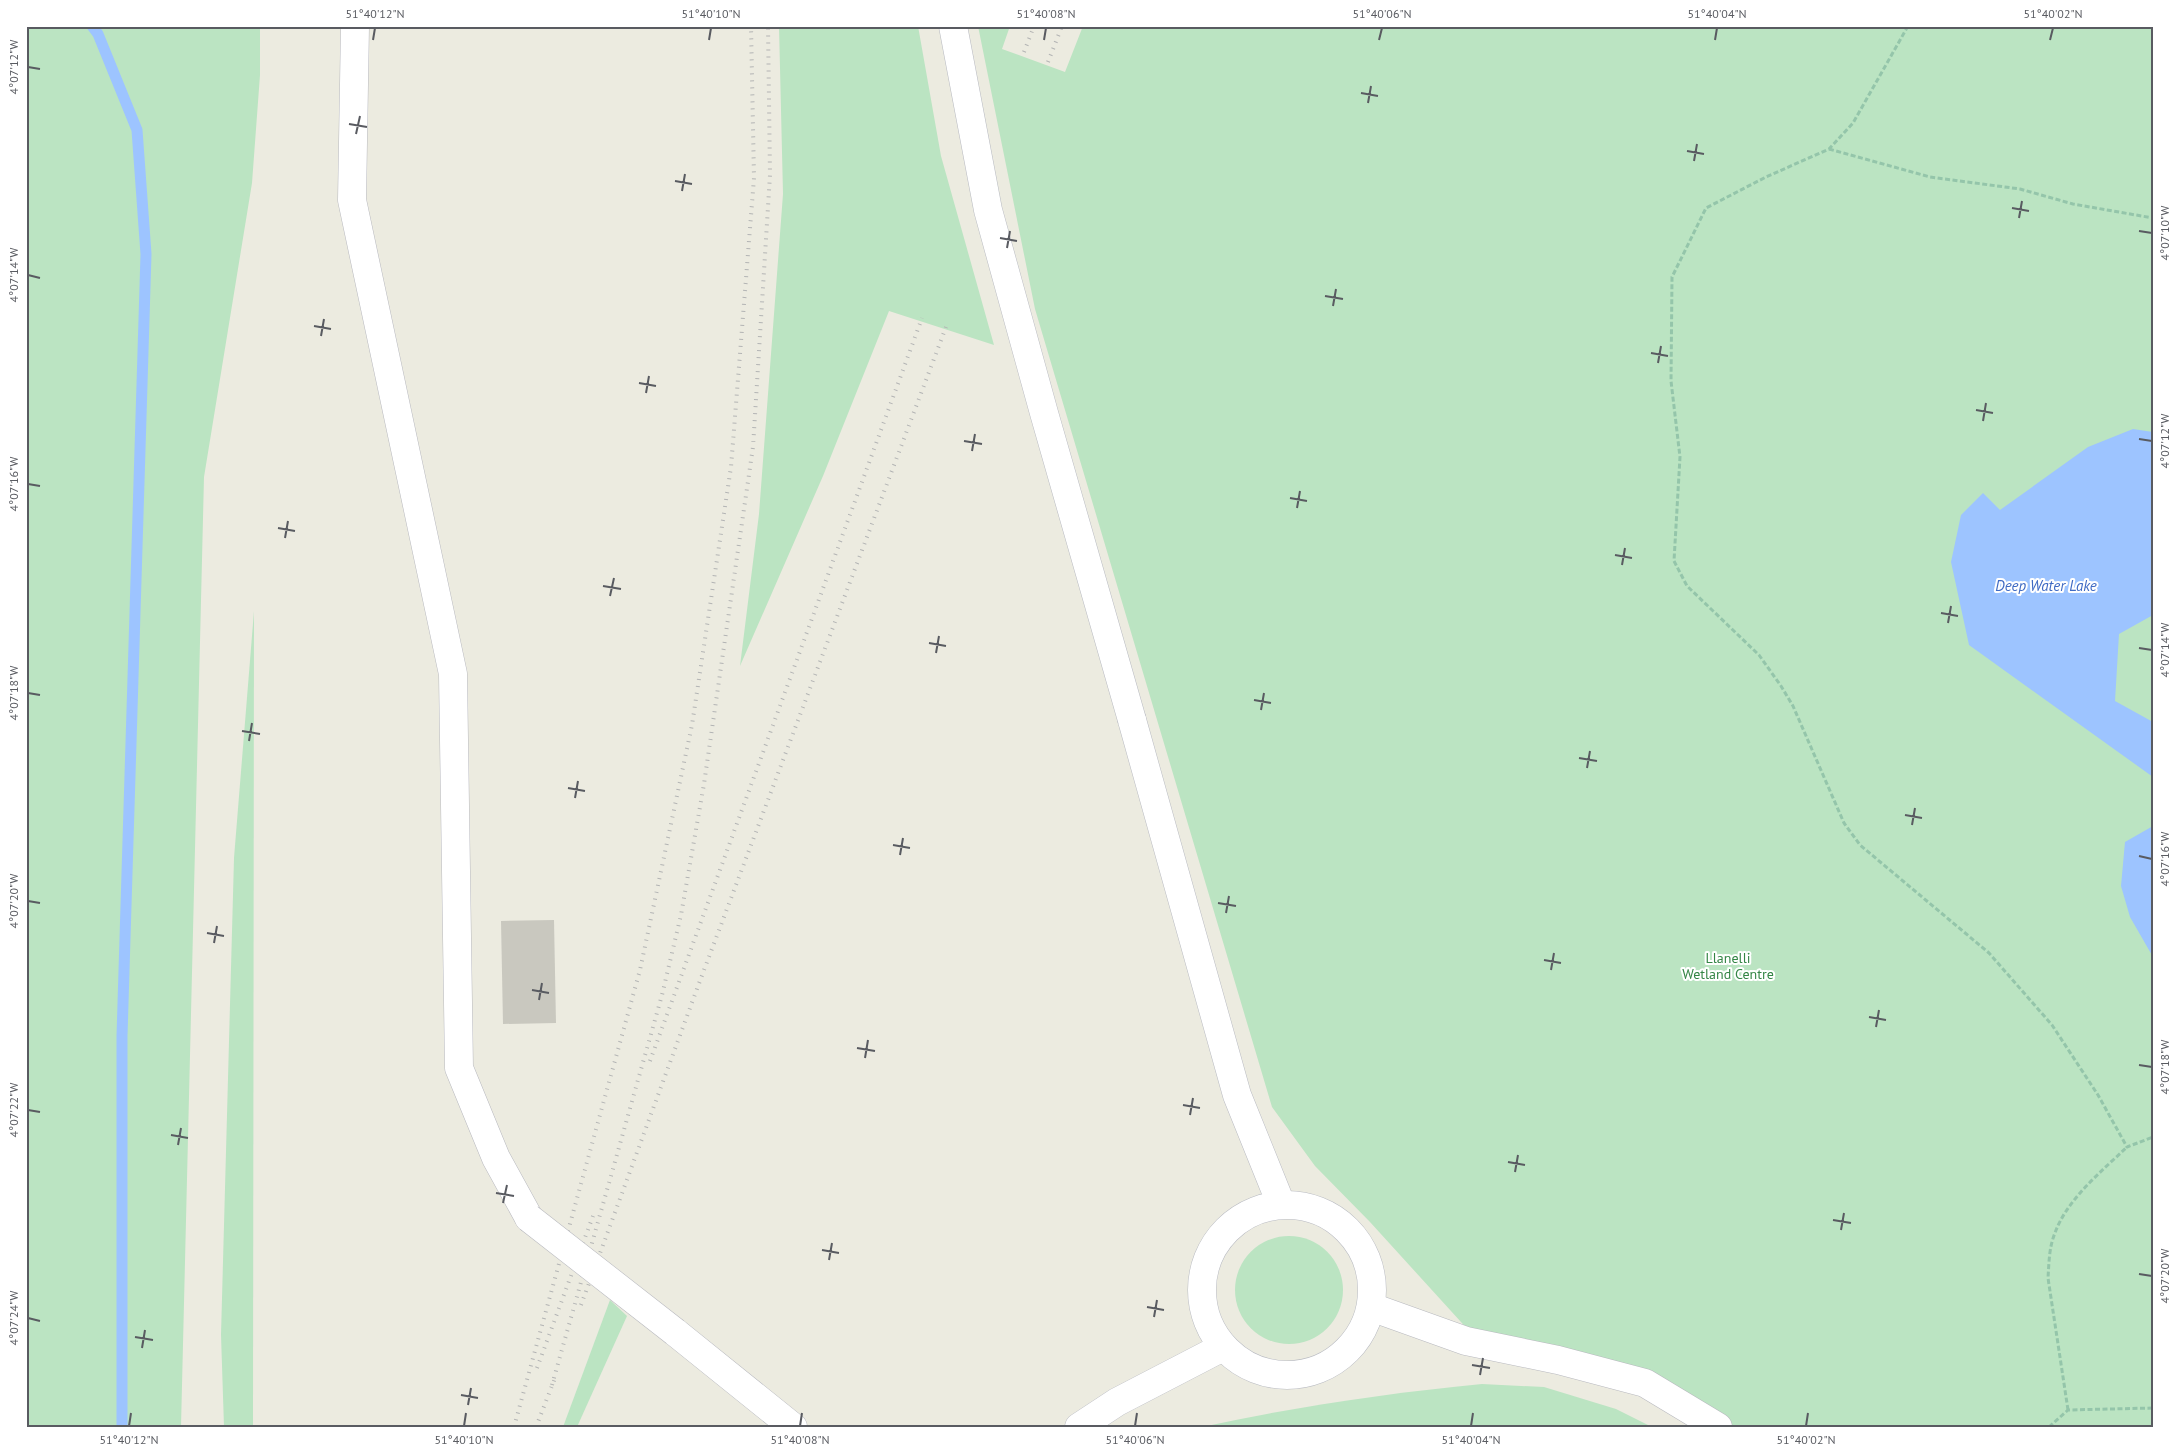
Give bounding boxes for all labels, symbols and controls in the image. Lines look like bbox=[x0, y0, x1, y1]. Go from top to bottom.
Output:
text: 51°40'12"N bbox=[345, 6, 405, 21]
text: 51°40'10"N bbox=[681, 6, 741, 21]
text: 51°40'08"N bbox=[1016, 6, 1076, 21]
text: 51°40'06"N bbox=[1352, 6, 1412, 21]
text: 51°40'04"N bbox=[1687, 6, 1747, 21]
text: 51°40'02"N bbox=[2023, 6, 2083, 21]
text: 4°07'12"W bbox=[6, 40, 21, 94]
text: 4°07'10"W bbox=[2157, 206, 2172, 260]
text: 4°07'14"W bbox=[6, 248, 21, 302]
text: 4°07'12"W bbox=[2157, 414, 2172, 468]
text: 4°07'16"W bbox=[6, 457, 21, 511]
water label: Deep Water Lake bbox=[1995, 576, 2097, 595]
text: 4°07'14"W bbox=[2157, 623, 2172, 677]
text: 4°07'18"W bbox=[6, 666, 21, 720]
text: 4°07'16"W bbox=[2157, 832, 2172, 886]
text: 4°07'20"W bbox=[6, 874, 21, 928]
park label: Llanelli Wetland Centre bbox=[1682, 949, 1774, 983]
text: 4°07'18"W bbox=[2157, 1040, 2172, 1094]
text: 4°07'22"W bbox=[6, 1083, 21, 1137]
text: 4°07'20"W bbox=[2157, 1249, 2172, 1303]
text: 4°07'24"W bbox=[6, 1291, 21, 1345]
text: 51°40'12"N bbox=[99, 1432, 159, 1447]
text: 51°40'10"N bbox=[434, 1432, 494, 1447]
text: 51°40'08"N bbox=[770, 1432, 830, 1447]
text: 51°40'06"N bbox=[1105, 1432, 1165, 1447]
text: 51°40'04"N bbox=[1441, 1432, 1501, 1447]
text: 51°40'02"N bbox=[1776, 1432, 1836, 1447]

